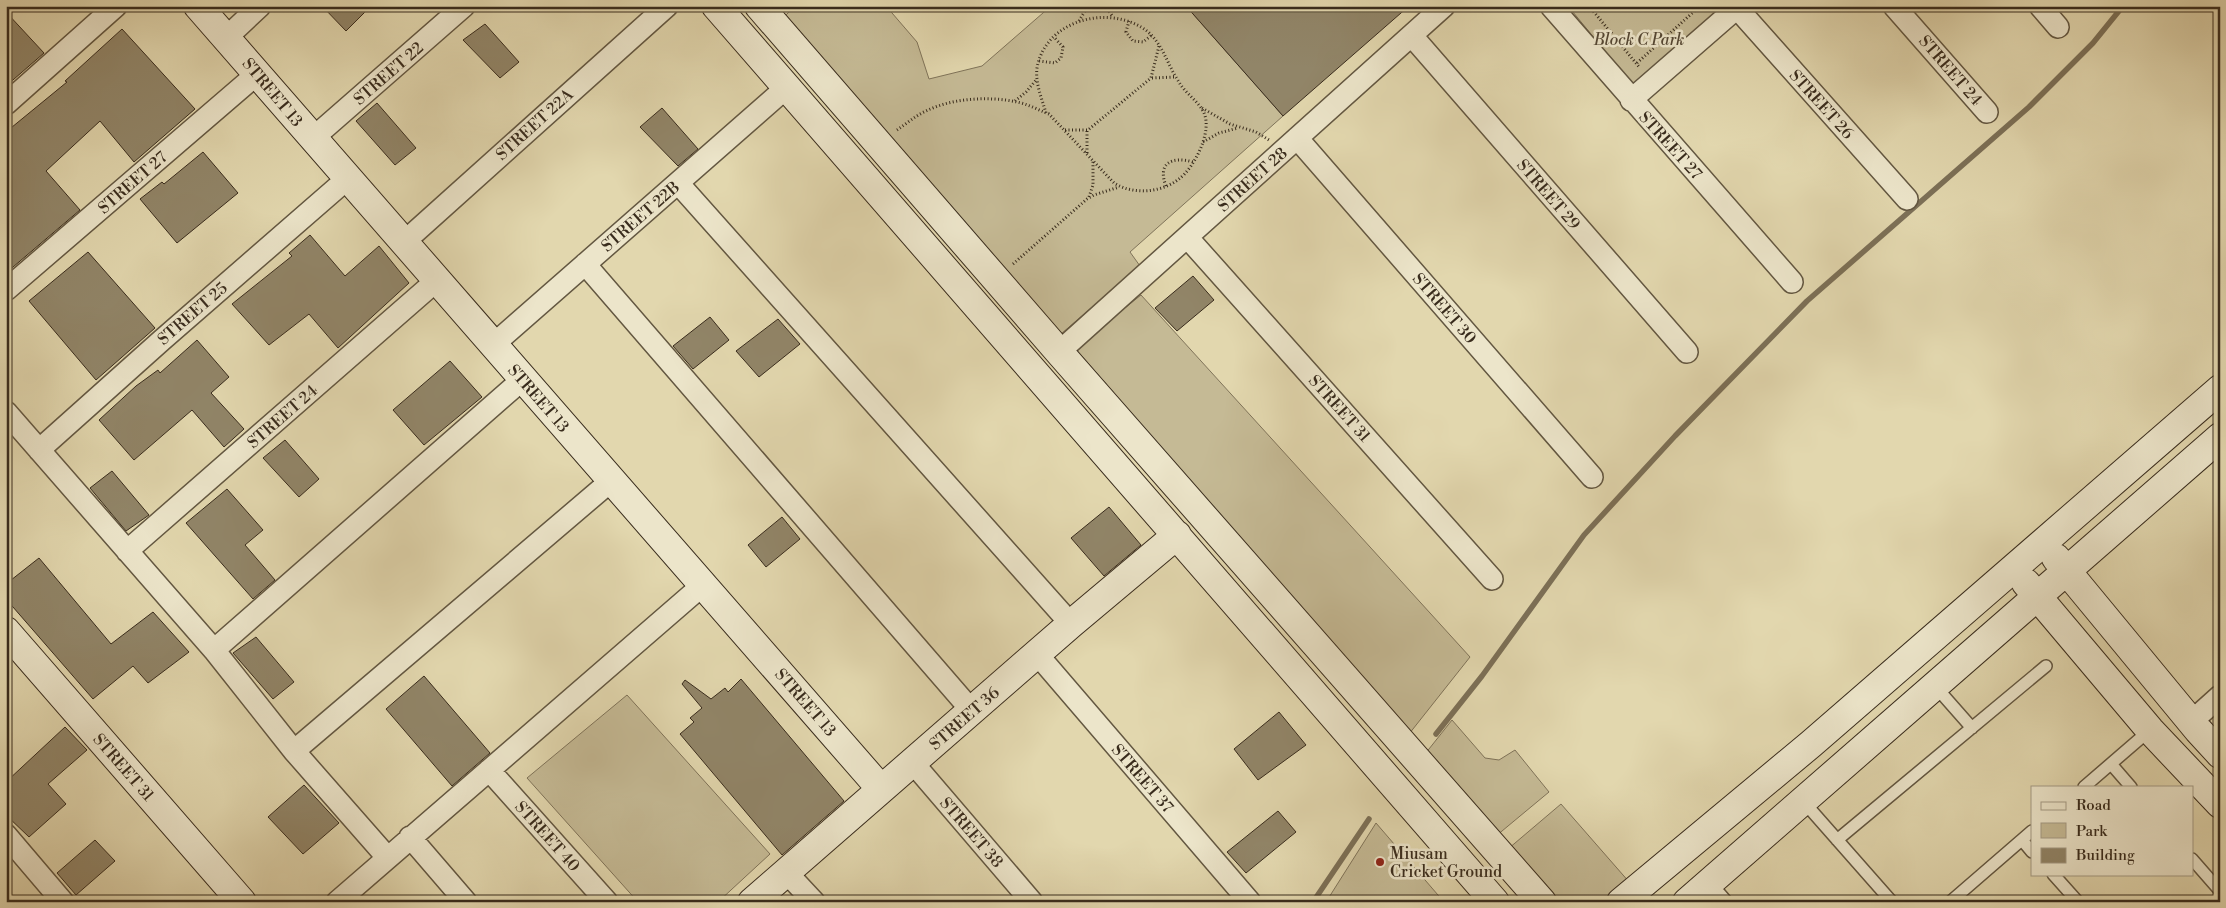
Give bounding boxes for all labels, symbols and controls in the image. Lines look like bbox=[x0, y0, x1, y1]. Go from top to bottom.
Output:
park label: Block C Park bbox=[1593, 30, 1684, 50]
street label: STREET 24 bbox=[1914, 31, 1987, 110]
street label: STREET 22 bbox=[350, 38, 428, 110]
street label: STREET 13 bbox=[238, 54, 307, 131]
street label: STREET 26 bbox=[1785, 66, 1858, 144]
street label: STREET 22A bbox=[492, 84, 578, 165]
street label: STREET 27 bbox=[1634, 107, 1706, 184]
street label: STREET 28 bbox=[1214, 143, 1292, 216]
street label: STREET 27 bbox=[94, 147, 171, 218]
street label: STREET 29 bbox=[1512, 155, 1584, 234]
street label: STREET 22B bbox=[597, 177, 684, 256]
street label: STREET 30 bbox=[1408, 269, 1480, 348]
street label: STREET 25 bbox=[154, 278, 232, 349]
street label: STREET 13 bbox=[503, 361, 573, 437]
street label: STREET 31 bbox=[1304, 371, 1375, 446]
street label: STREET 24 bbox=[243, 380, 322, 453]
street label: STREET 13 bbox=[770, 665, 840, 741]
street label: STREET 36 bbox=[926, 683, 1004, 755]
street label: STREET 31 bbox=[88, 730, 158, 806]
street label: STREET 37 bbox=[1107, 740, 1177, 817]
legend bbox=[2031, 786, 2194, 876]
street label: STREET 38 bbox=[935, 793, 1007, 872]
text: Road bbox=[2076, 796, 2111, 815]
street label: STREET 40 bbox=[510, 797, 584, 876]
text: Park bbox=[2076, 822, 2108, 841]
place label: Miusam Cricket Ground bbox=[1390, 844, 1502, 882]
text: Building bbox=[2075, 846, 2135, 865]
marker: Miusam Cricket Ground bbox=[1374, 856, 1386, 868]

